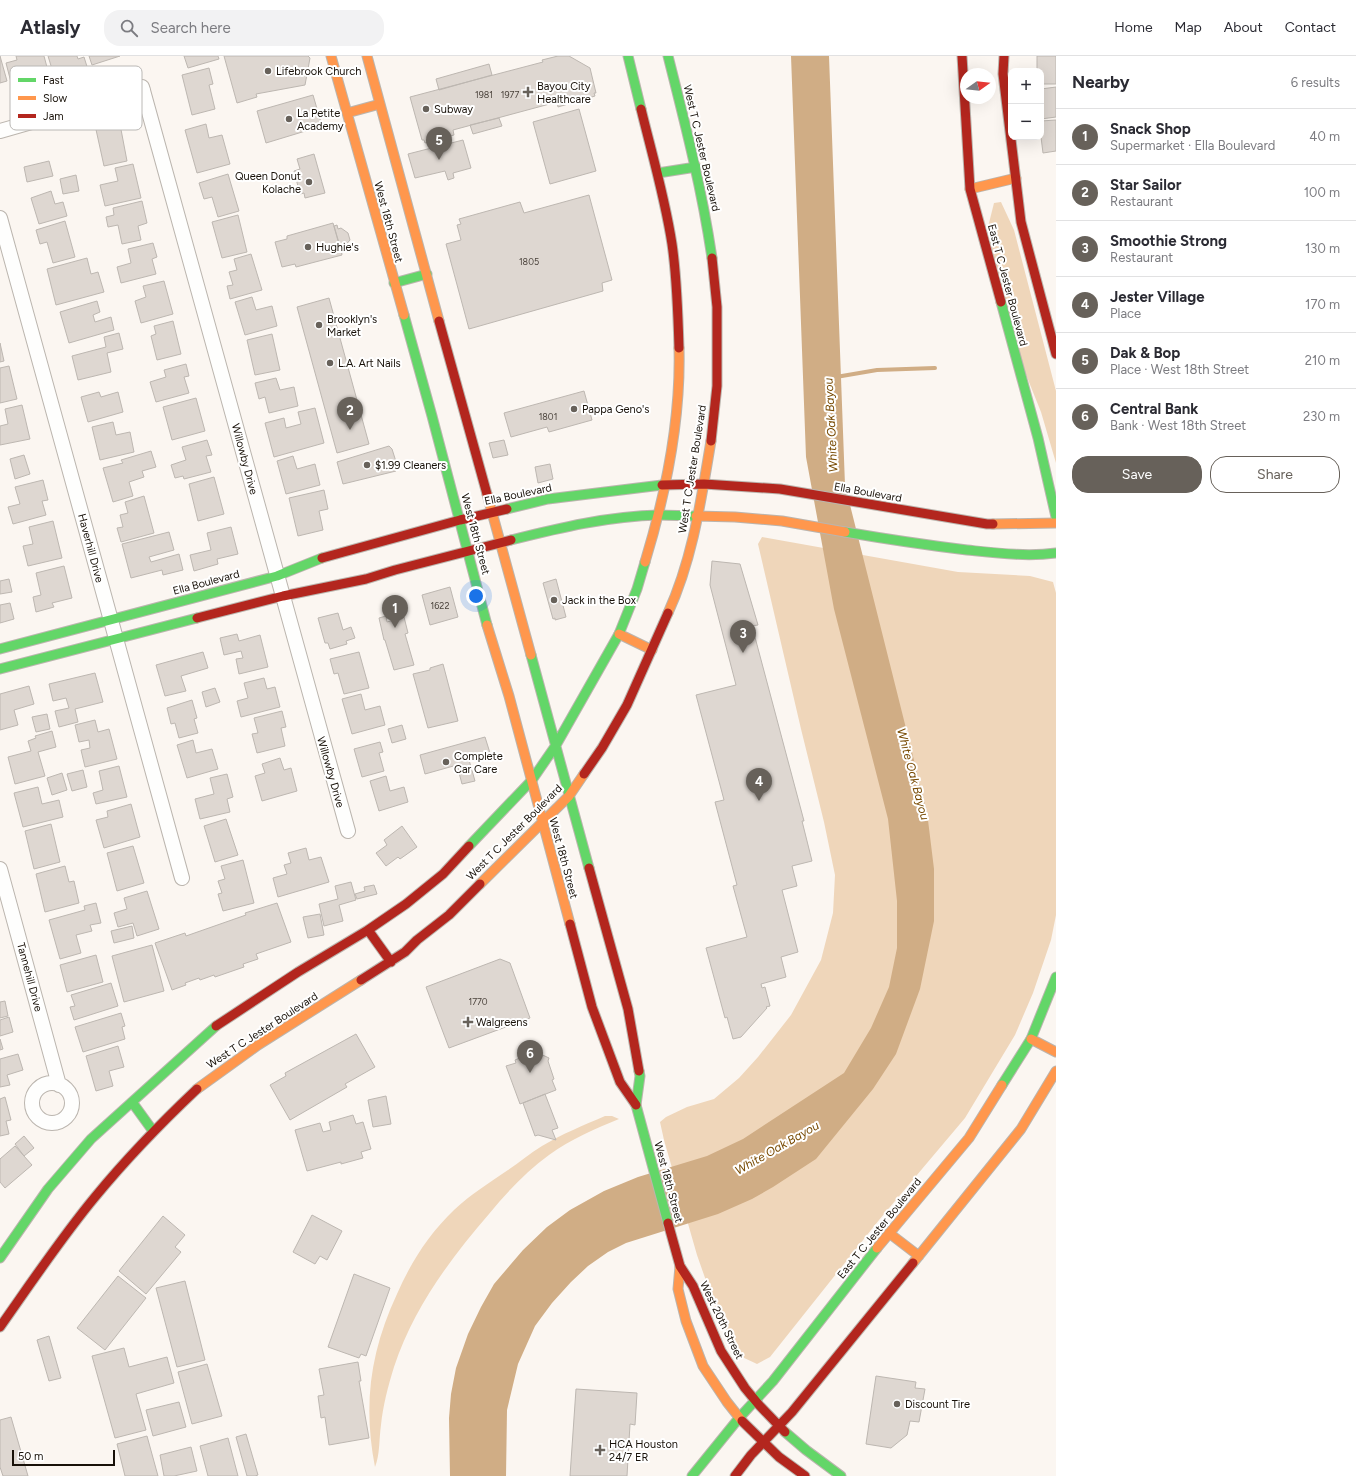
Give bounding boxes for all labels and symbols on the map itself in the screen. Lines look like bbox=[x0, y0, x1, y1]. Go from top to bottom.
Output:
place label: Lifebrook Church bbox=[276, 65, 361, 78]
legend bbox=[10, 66, 142, 130]
marker: Lifebrook Church bbox=[263, 66, 273, 76]
north arrow bbox=[960, 68, 996, 104]
text: Fast bbox=[43, 74, 64, 87]
place label: Bayou City Healthcare bbox=[537, 80, 591, 106]
street label: West T C Jester Boulevard bbox=[681, 83, 722, 213]
marker: Bayou City Healthcare bbox=[522, 86, 534, 98]
house number: 1981 bbox=[475, 89, 493, 100]
house number: 1977 bbox=[501, 89, 519, 100]
text: Slow bbox=[43, 92, 67, 105]
place label: Subway bbox=[434, 103, 473, 116]
marker: Subway bbox=[421, 104, 431, 114]
place label: La Petite Academy bbox=[297, 107, 344, 133]
text: Jam bbox=[43, 110, 64, 123]
marker: La Petite Academy bbox=[284, 114, 294, 124]
pin: 5 bbox=[426, 127, 452, 160]
place label: Queen Donut Kolache bbox=[235, 170, 301, 196]
marker: Queen Donut Kolache bbox=[304, 177, 314, 187]
street label: West 18th Street bbox=[371, 180, 406, 264]
street label: East T C Jester Boulevard bbox=[985, 223, 1030, 348]
place label: Hughie's bbox=[316, 241, 359, 254]
marker: Hughie's bbox=[303, 242, 313, 252]
house number: 1805 bbox=[519, 256, 539, 267]
place label: Brooklyn's Market bbox=[327, 313, 377, 339]
marker: Brooklyn's Market bbox=[314, 320, 324, 330]
place label: L.A. Art Nails bbox=[338, 357, 401, 370]
marker: L.A. Art Nails bbox=[325, 358, 335, 368]
water label: White Oak Bayou bbox=[822, 377, 840, 473]
pin: 2 bbox=[337, 397, 363, 430]
place label: Pappa Geno's bbox=[582, 403, 649, 416]
marker: Pappa Geno's bbox=[569, 404, 579, 414]
street label: West T C Jester Boulevard bbox=[676, 404, 709, 534]
house number: 1801 bbox=[539, 411, 557, 422]
street label: Willowby Drive bbox=[229, 422, 260, 496]
place label: $1.99 Cleaners bbox=[375, 459, 446, 472]
marker: $1.99 Cleaners bbox=[362, 460, 372, 470]
street label: Ella Boulevard bbox=[833, 480, 903, 505]
street label: Ella Boulevard bbox=[483, 481, 553, 508]
street label: West 18th Street bbox=[458, 492, 493, 576]
street label: Haverhill Drive bbox=[75, 512, 106, 584]
street label: Ella Boulevard bbox=[171, 567, 241, 598]
your location bbox=[466, 586, 486, 606]
place label: Jack in the Box bbox=[562, 594, 637, 607]
pin: 1 bbox=[382, 595, 408, 628]
marker: Jack in the Box bbox=[549, 595, 559, 605]
house number: 1622 bbox=[431, 600, 449, 611]
pin: 3 bbox=[730, 620, 756, 653]
water label: White Oak Bayou bbox=[894, 727, 932, 822]
street label: Willowby Drive bbox=[314, 735, 347, 809]
place label: Complete Car Care bbox=[454, 750, 503, 776]
marker: Complete Car Care bbox=[441, 757, 451, 767]
pin: 4 bbox=[746, 768, 772, 801]
street label: West T C Jester Boulevard bbox=[464, 782, 565, 883]
street label: West 18th Street bbox=[546, 816, 581, 900]
street label: Tannehill Drive bbox=[14, 941, 45, 1013]
street label: West T C Jester Boulevard bbox=[204, 990, 320, 1071]
house number: 1770 bbox=[468, 996, 488, 1007]
place label: Walgreens bbox=[476, 1016, 528, 1029]
marker: Walgreens bbox=[463, 1017, 473, 1027]
pin: 6 bbox=[517, 1040, 543, 1073]
water label: White Oak Bayou bbox=[733, 1118, 822, 1178]
street label: West 18th Street bbox=[651, 1140, 686, 1224]
street label: East T C Jester Boulevard bbox=[835, 1175, 924, 1281]
street label: West 20th Street bbox=[697, 1279, 746, 1361]
place label: Discount Tire bbox=[905, 1398, 970, 1411]
marker: Discount Tire bbox=[892, 1399, 902, 1409]
place label: HCA Houston 24/7 ER bbox=[609, 1438, 678, 1464]
marker: HCA Houston 24/7 ER bbox=[594, 1444, 606, 1456]
scale bar bbox=[12, 1448, 115, 1467]

